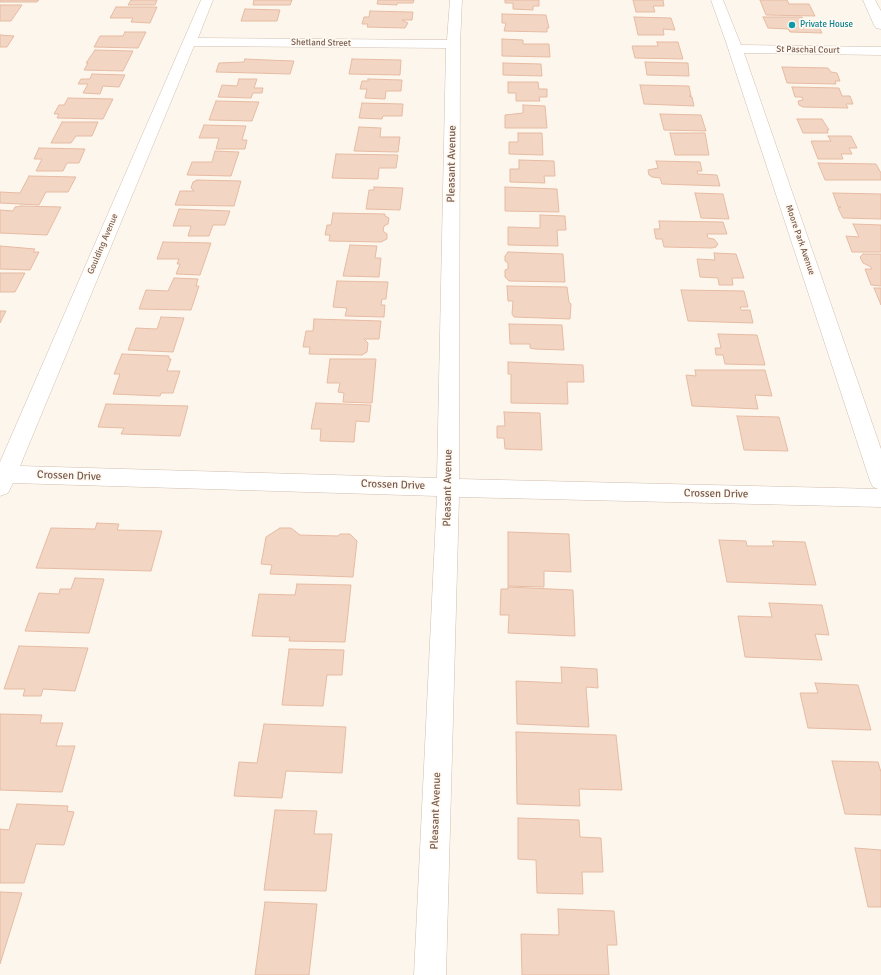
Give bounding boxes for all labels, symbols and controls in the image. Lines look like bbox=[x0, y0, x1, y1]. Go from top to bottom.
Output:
marker: Private House bbox=[787, 20, 797, 30]
place label: Private House bbox=[800, 20, 853, 30]
street label: Shetland Street bbox=[291, 37, 351, 49]
street label: St Paschal Court bbox=[776, 44, 840, 56]
street label: Pleasant Avenue bbox=[445, 125, 459, 203]
street label: Moore Park Avenue bbox=[783, 203, 817, 277]
street label: Goulding Avenue bbox=[85, 212, 121, 276]
street label: Pleasant Avenue bbox=[441, 449, 455, 527]
street label: Crossen Drive bbox=[37, 468, 101, 484]
street label: Crossen Drive bbox=[361, 477, 425, 493]
street label: Crossen Drive bbox=[684, 487, 748, 501]
street label: Pleasant Avenue bbox=[428, 772, 444, 850]

